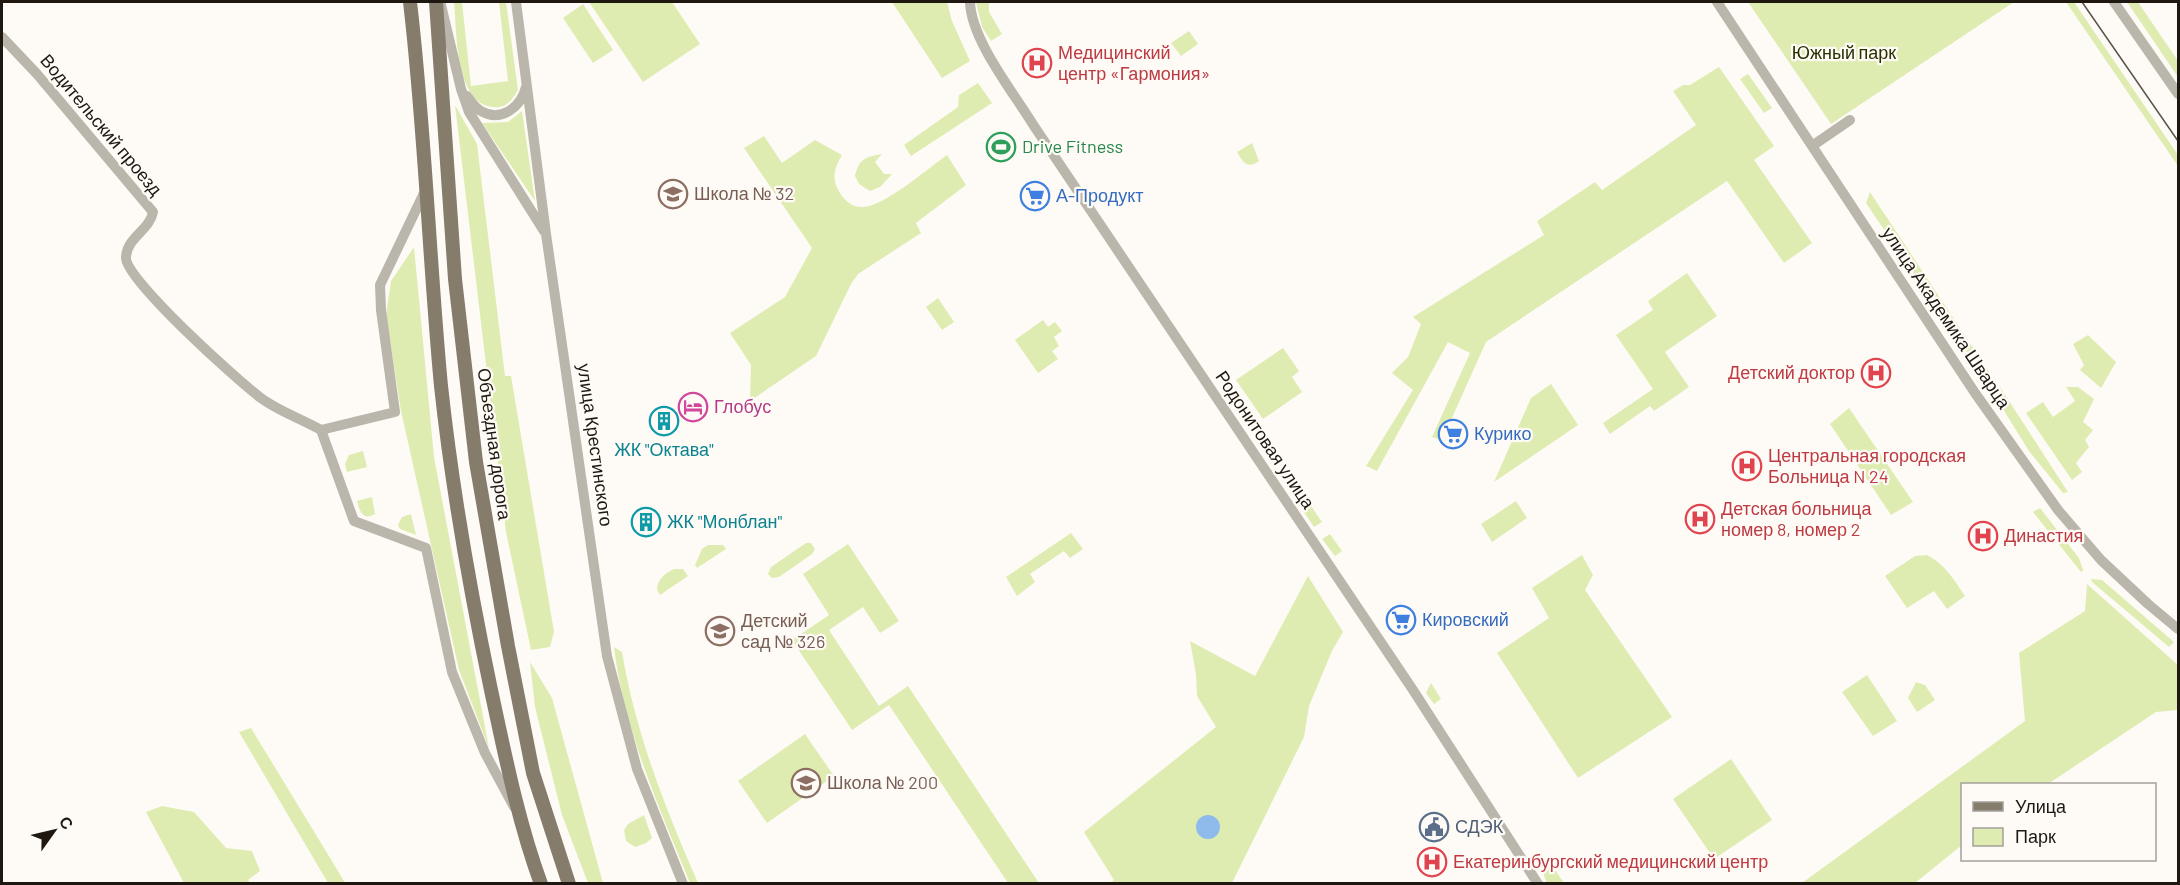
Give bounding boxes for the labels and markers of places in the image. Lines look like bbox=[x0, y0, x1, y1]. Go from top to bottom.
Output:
place label: Медицинский центр «Гармония» bbox=[1058, 41, 1210, 84]
hospital icon: Медицинский центр «Гармония» bbox=[1021, 47, 1053, 79]
sports icon: Drive Fitness bbox=[985, 131, 1017, 163]
place label: Drive Fitness bbox=[1022, 135, 1123, 157]
school or university icon: Школа № 32 bbox=[657, 178, 689, 210]
supermarket icon: А-Продукт bbox=[1019, 180, 1051, 212]
place label: Школа № 32 bbox=[694, 182, 794, 204]
place label: А-Продукт bbox=[1056, 184, 1144, 206]
hospital icon: Детский доктор bbox=[1860, 357, 1892, 389]
place label: Детский доктор bbox=[1728, 361, 1855, 383]
hotel icon: Глобус bbox=[677, 391, 709, 423]
place label: Глобус bbox=[714, 395, 771, 417]
building icon: ЖК "Октава" bbox=[648, 405, 680, 437]
supermarket icon: Курико bbox=[1437, 418, 1469, 450]
place label: Курико bbox=[1474, 422, 1531, 444]
place label: ЖК "Октава" bbox=[614, 438, 714, 460]
place label: Центральная городская Больница N 24 bbox=[1768, 444, 1966, 487]
hospital icon: Центральная городская Больница N 24 bbox=[1731, 450, 1763, 482]
place label: Детская больница номер 8, номер 2 bbox=[1721, 497, 1872, 540]
hospital icon: Детская больница номер 8, номер 2 bbox=[1684, 503, 1716, 535]
building icon: ЖК "Монблан" bbox=[630, 506, 662, 538]
place label: ЖК "Монблан" bbox=[667, 510, 783, 532]
hospital icon: Династия bbox=[1967, 520, 1999, 552]
place label: Династия bbox=[2004, 524, 2083, 546]
supermarket icon: Кировский bbox=[1385, 604, 1417, 636]
place label: Кировский bbox=[1422, 608, 1509, 630]
place label: Детский сад № 326 bbox=[741, 609, 825, 652]
school or university icon: Детский сад № 326 bbox=[704, 615, 736, 647]
school or university icon: Школа № 200 bbox=[790, 767, 822, 799]
place label: Школа № 200 bbox=[827, 771, 938, 793]
public building icon: СДЭК bbox=[1418, 811, 1450, 843]
place label: СДЭК bbox=[1455, 815, 1504, 837]
hospital icon: Екатеринбургский медицинский центр bbox=[1416, 846, 1448, 878]
place label: Екатеринбургский медицинский центр bbox=[1453, 850, 1768, 872]

